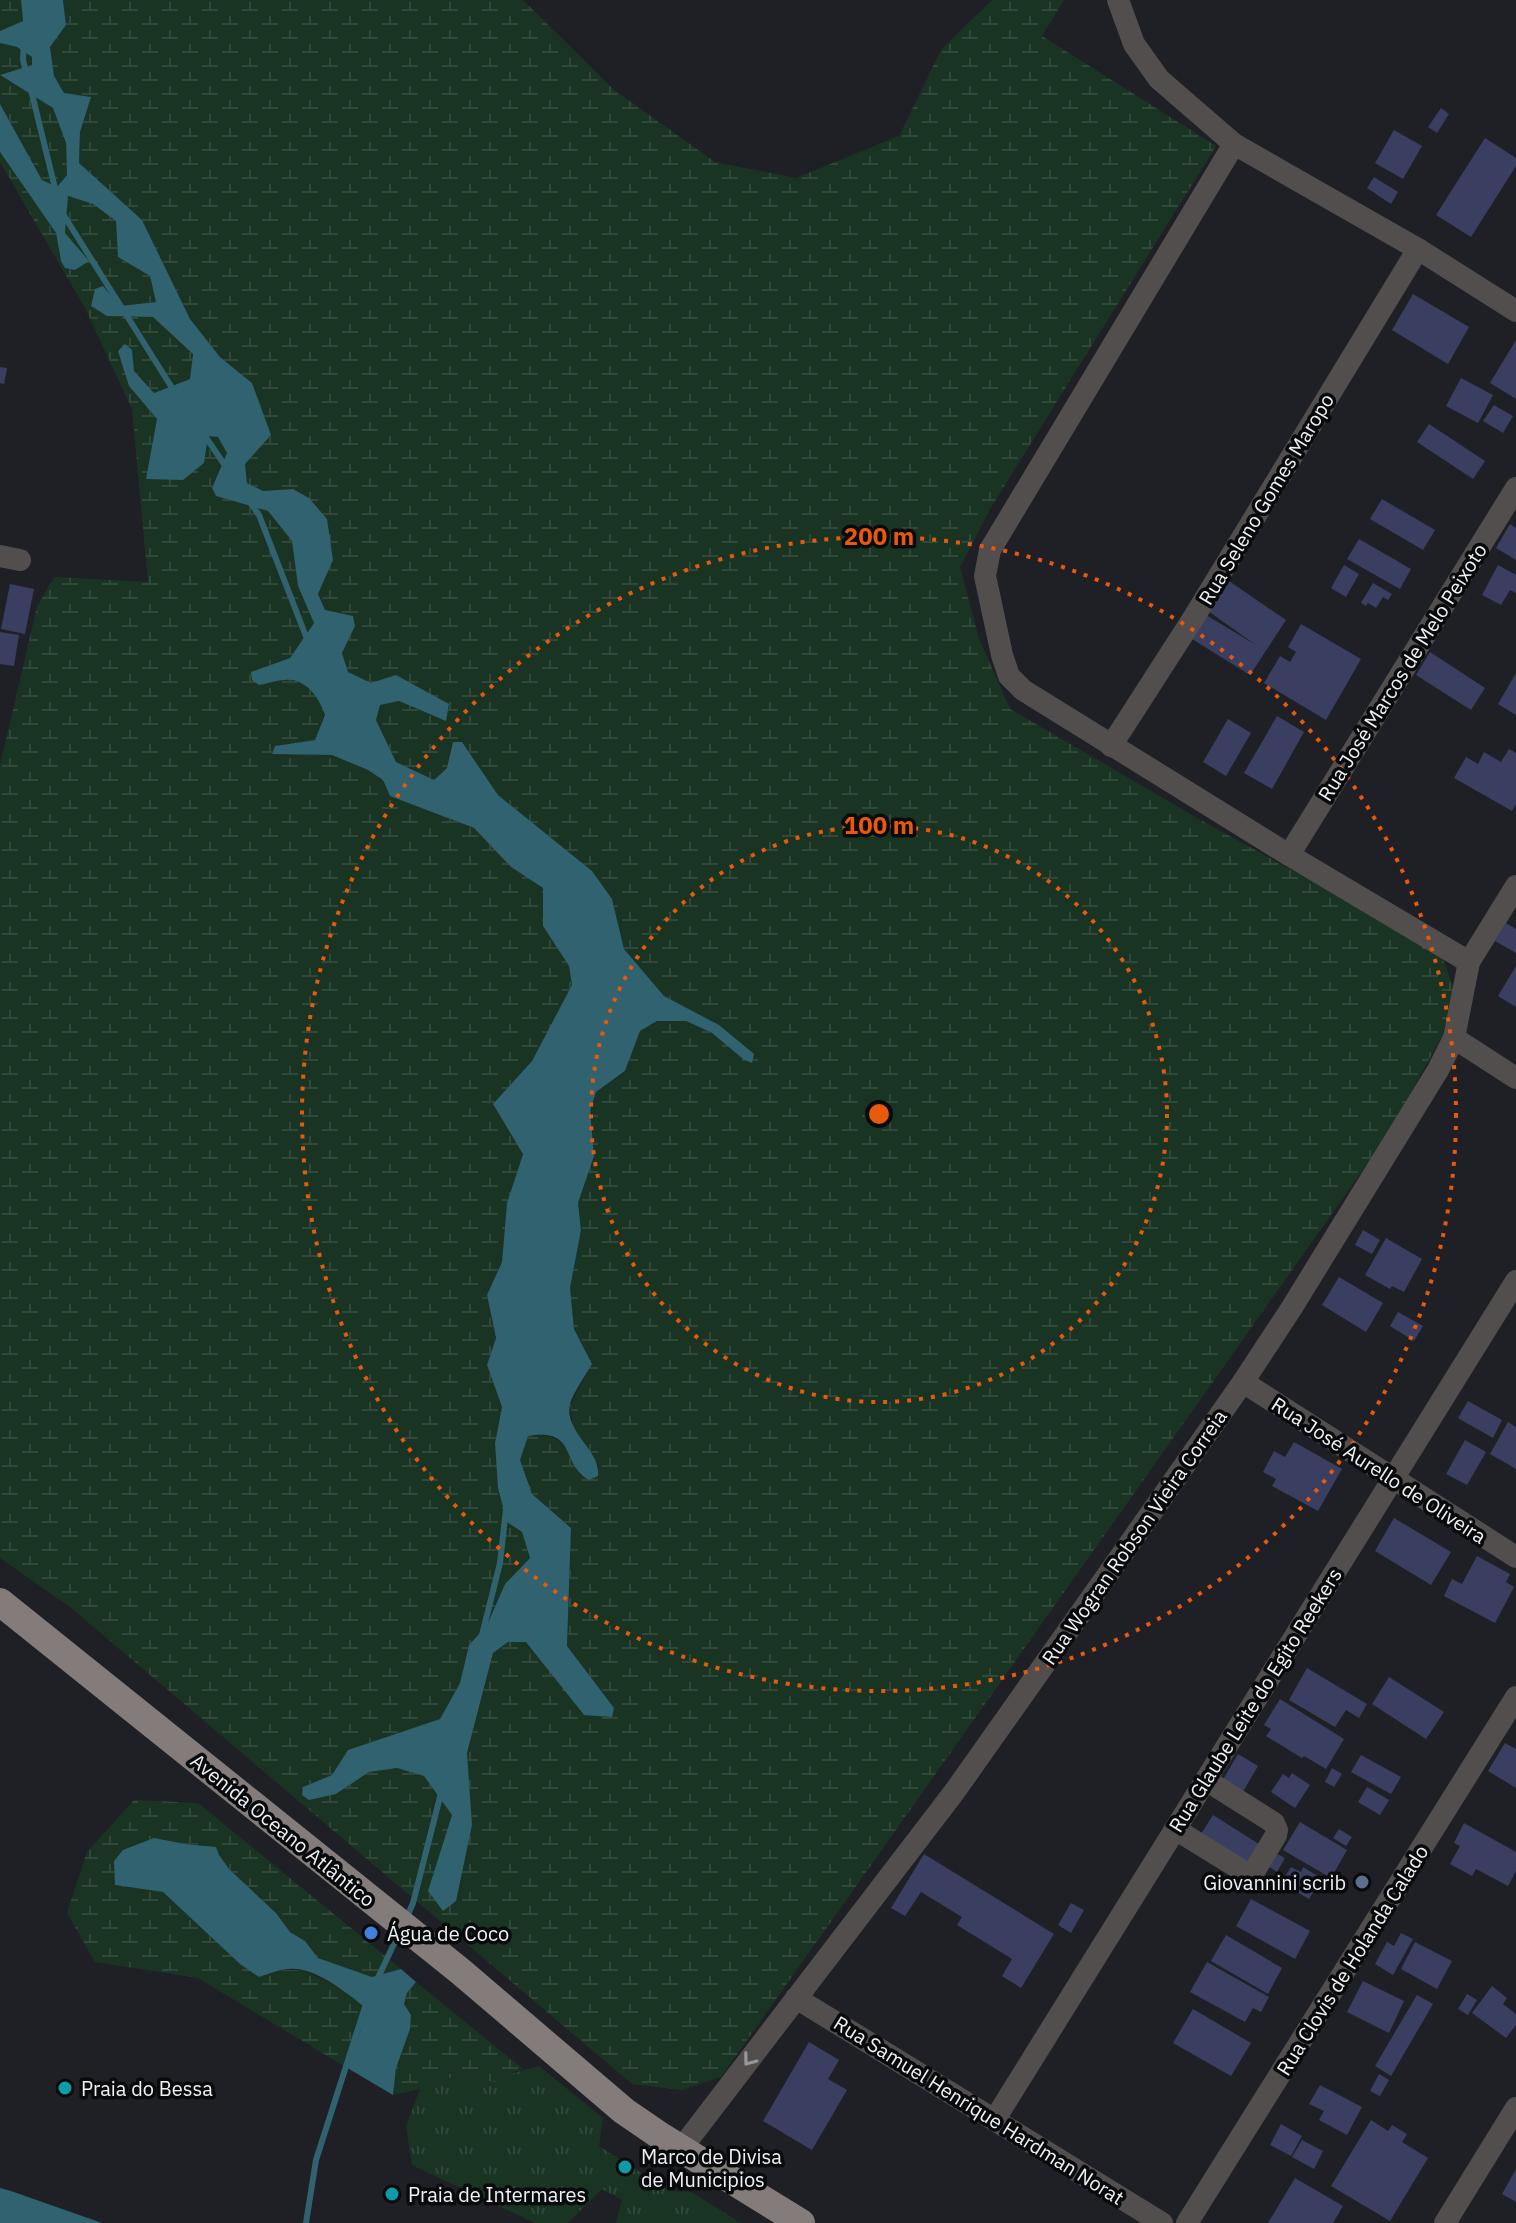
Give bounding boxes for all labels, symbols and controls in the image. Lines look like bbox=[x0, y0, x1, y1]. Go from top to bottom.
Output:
street label: Rua Seleno Gomes Maropo bbox=[1192, 388, 1340, 610]
text: 200 m bbox=[844, 520, 914, 552]
street label: Rua José Marcos de Melo Peixoto bbox=[1311, 538, 1493, 806]
text: 100 m bbox=[844, 809, 914, 841]
centre of rings bbox=[865, 1100, 893, 1128]
street label: Rua José Aurello de Oliveira bbox=[1266, 1390, 1492, 1550]
street label: Rua Wogran Robson Vieira Correia bbox=[1035, 1404, 1233, 1670]
street label: Rua Glaube Leite do Egito Reekers bbox=[1162, 1563, 1348, 1837]
street label: Avenida Oceano Atlântico bbox=[185, 1747, 381, 1913]
street label: Rua Clovis de Holanda Calado bbox=[1270, 1840, 1434, 2080]
place label: Giovannini scrib bbox=[1203, 1869, 1346, 1896]
marker: Giovannini scrib bbox=[1353, 1873, 1371, 1891]
place label: Água de Coco bbox=[387, 1920, 509, 1947]
marker: Água de Coco bbox=[362, 1924, 380, 1942]
street label: Rua Samuel Henrique Hardman Norat bbox=[829, 2009, 1129, 2211]
one-way arrow bbox=[744, 2051, 758, 2066]
place label: Praia do Bessa bbox=[81, 2075, 213, 2102]
marker: Praia do Bessa bbox=[56, 2079, 74, 2097]
place label: Marco de Divisa de Municipios bbox=[641, 2143, 782, 2193]
marker: Marco de Divisa de Municipios bbox=[616, 2158, 634, 2176]
place label: Praia de Intermares bbox=[408, 2181, 586, 2208]
marker: Praia de Intermares bbox=[383, 2185, 401, 2203]

